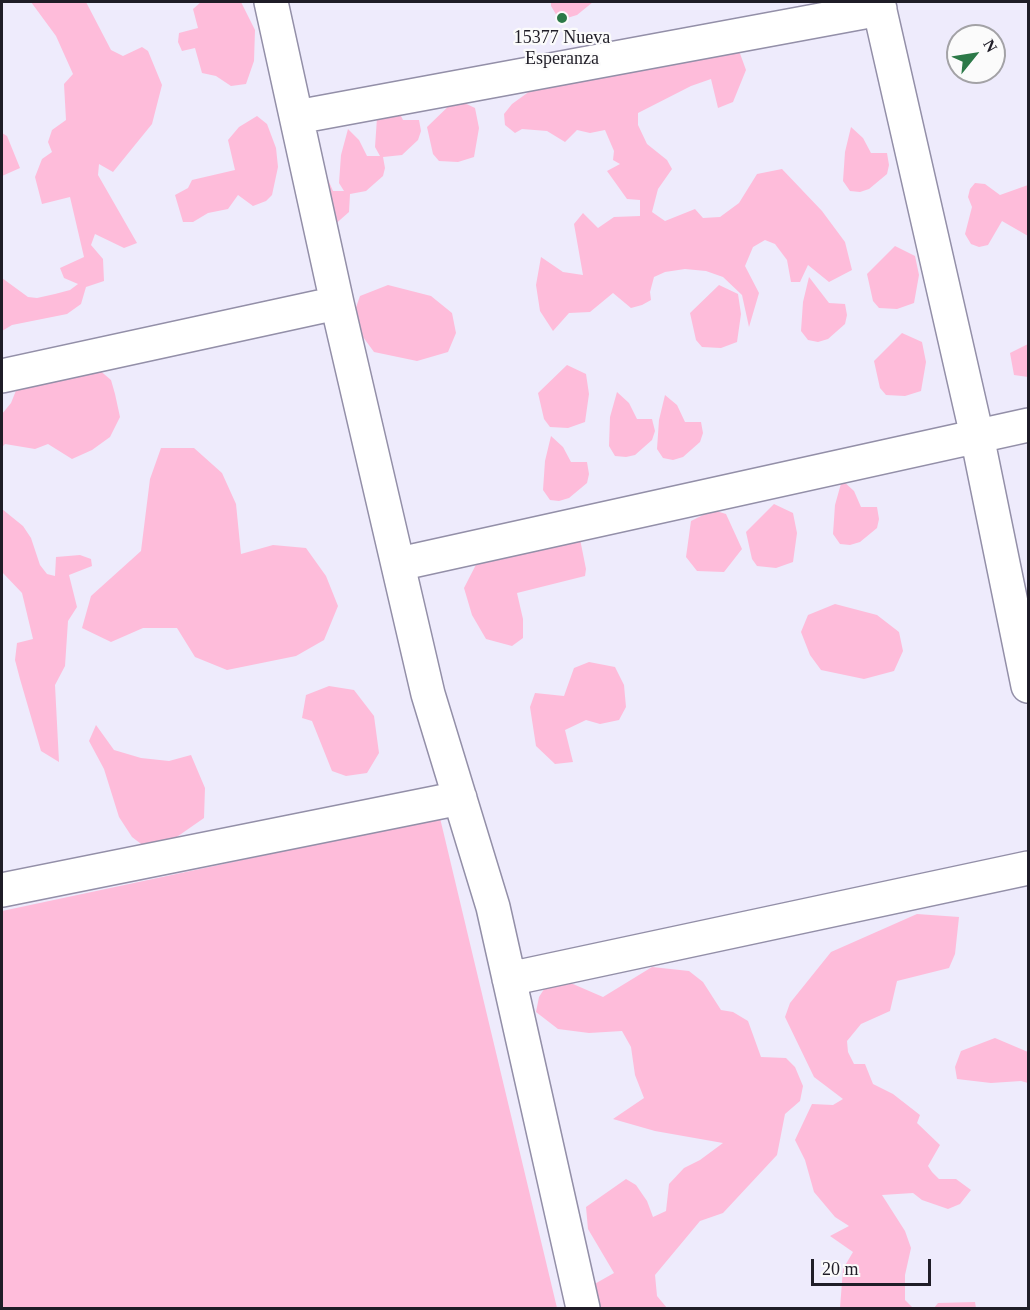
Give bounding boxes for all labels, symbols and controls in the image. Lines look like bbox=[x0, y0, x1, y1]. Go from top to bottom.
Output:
marker: 15377 Nueva Esperanza bbox=[555, 11, 569, 25]
north arrow bbox=[946, 24, 1006, 84]
place label: 15377 Nueva Esperanza bbox=[514, 27, 610, 70]
text: N bbox=[980, 36, 1001, 55]
scale bar bbox=[814, 1247, 934, 1285]
text: 20 m bbox=[822, 1259, 859, 1279]

